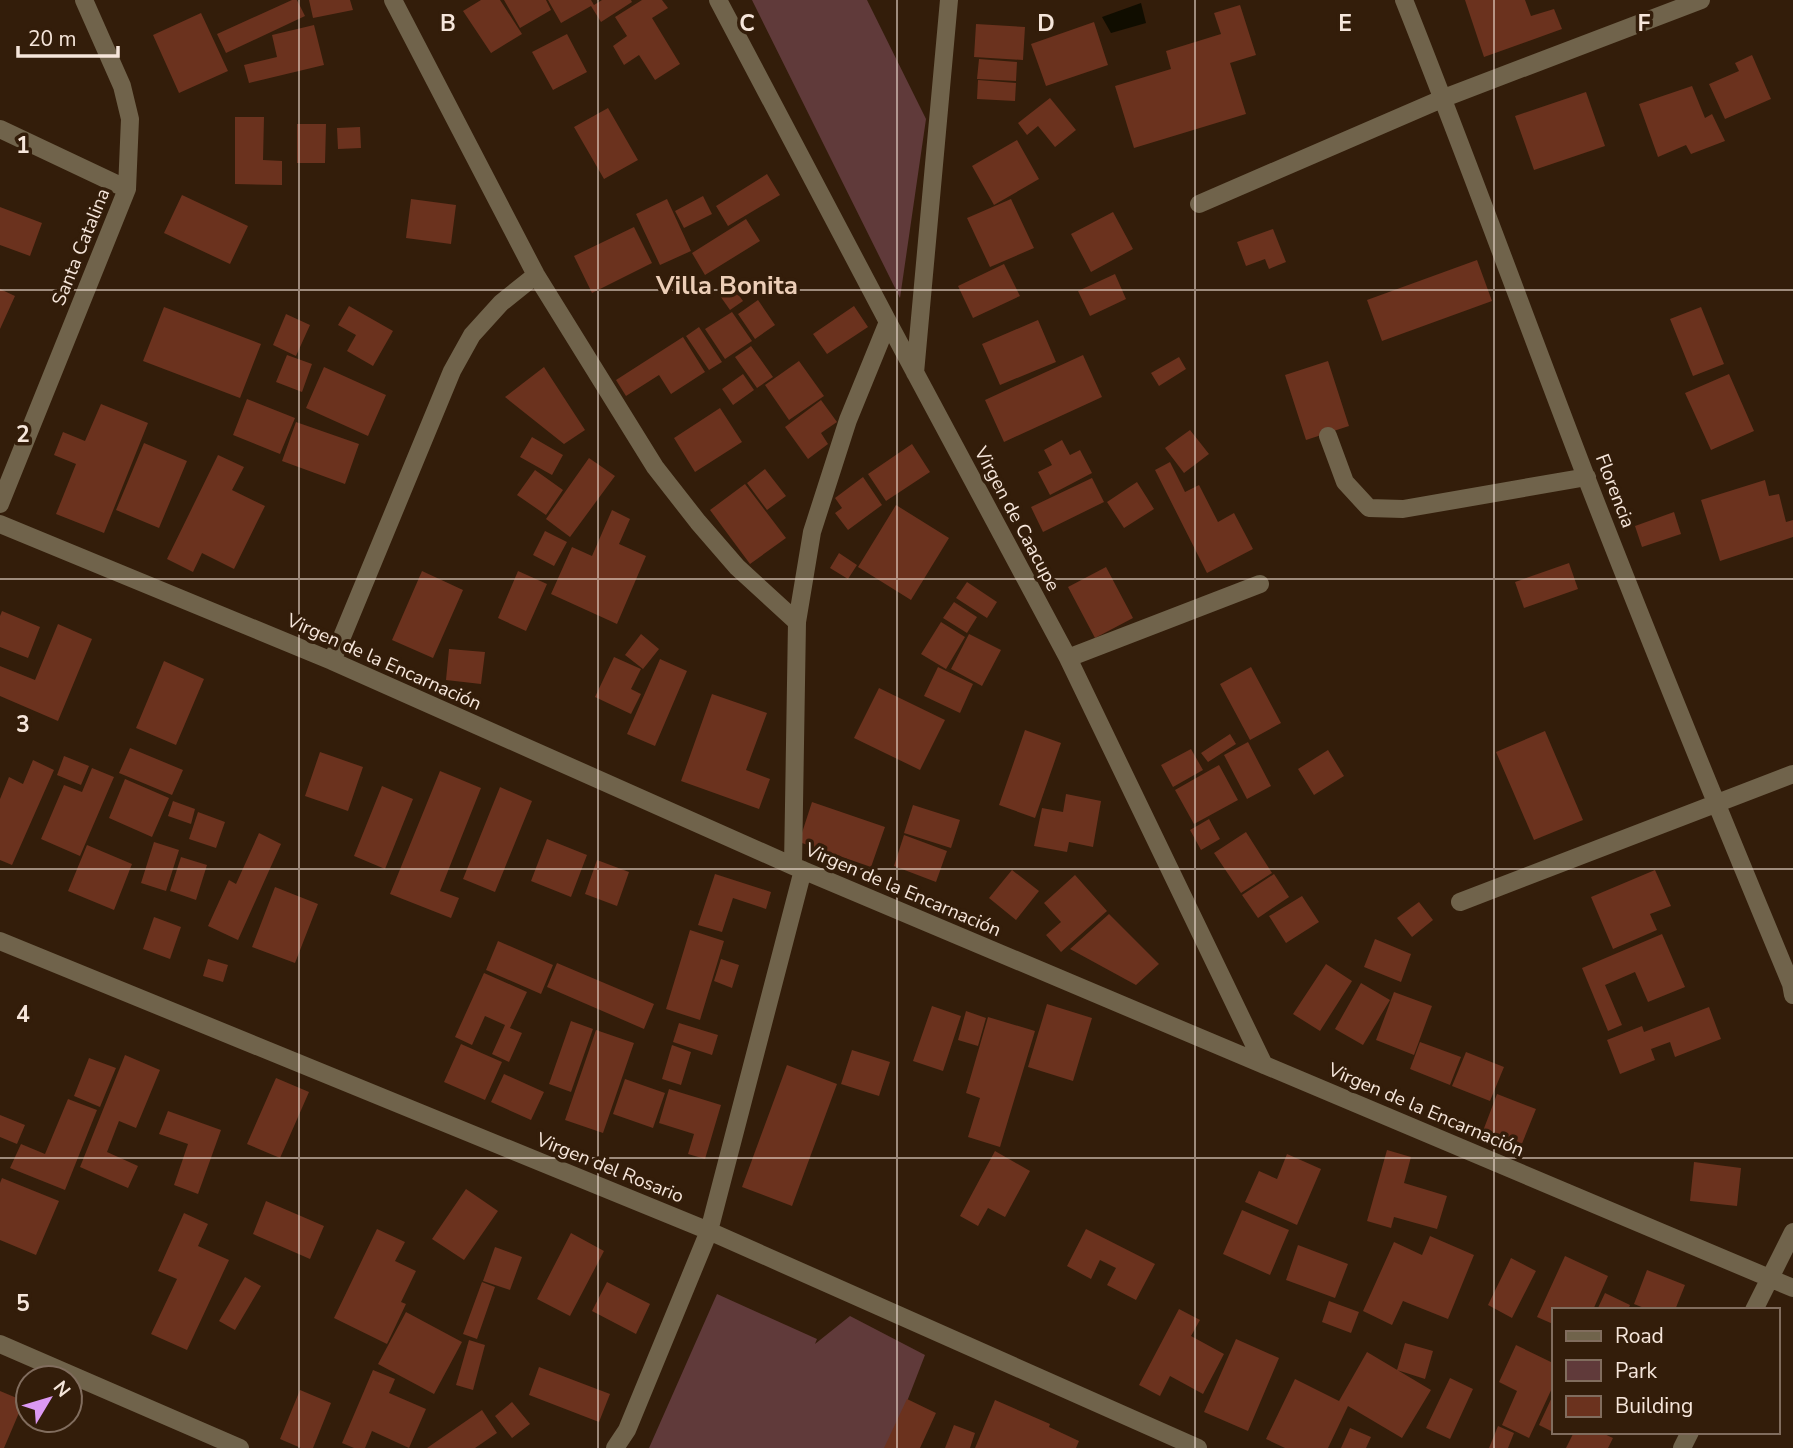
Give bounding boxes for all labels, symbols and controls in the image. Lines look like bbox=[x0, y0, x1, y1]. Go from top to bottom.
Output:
text: B bbox=[440, 8, 456, 39]
text: C bbox=[739, 8, 755, 39]
text: D bbox=[1037, 8, 1055, 39]
text: E bbox=[1338, 8, 1352, 39]
text: F bbox=[1638, 8, 1651, 39]
scale bar bbox=[18, 14, 117, 58]
text: 20 m bbox=[28, 25, 77, 53]
text: 1 bbox=[16, 130, 30, 161]
street label: Santa Catalina bbox=[46, 184, 116, 310]
district label: Villa Bonita bbox=[655, 268, 798, 303]
text: 2 bbox=[16, 419, 30, 450]
street label: Virgen de Caacupe bbox=[967, 441, 1066, 596]
street label: Florencia bbox=[1589, 450, 1641, 532]
street label: Virgen de la Encarnación bbox=[282, 607, 486, 717]
text: 3 bbox=[16, 709, 30, 740]
street label: Virgen de la Encarnación bbox=[800, 836, 1005, 943]
text: 4 bbox=[16, 999, 30, 1030]
street label: Virgen de la Encarnación bbox=[1323, 1056, 1528, 1163]
street label: Virgen del Rosario bbox=[531, 1126, 688, 1209]
text: 5 bbox=[16, 1288, 30, 1319]
legend bbox=[1552, 1308, 1779, 1434]
text: Road bbox=[1615, 1322, 1664, 1350]
text: Park bbox=[1615, 1357, 1657, 1385]
north arrow bbox=[14, 1364, 84, 1434]
text: N bbox=[47, 1376, 76, 1403]
text: Building bbox=[1615, 1392, 1693, 1420]

